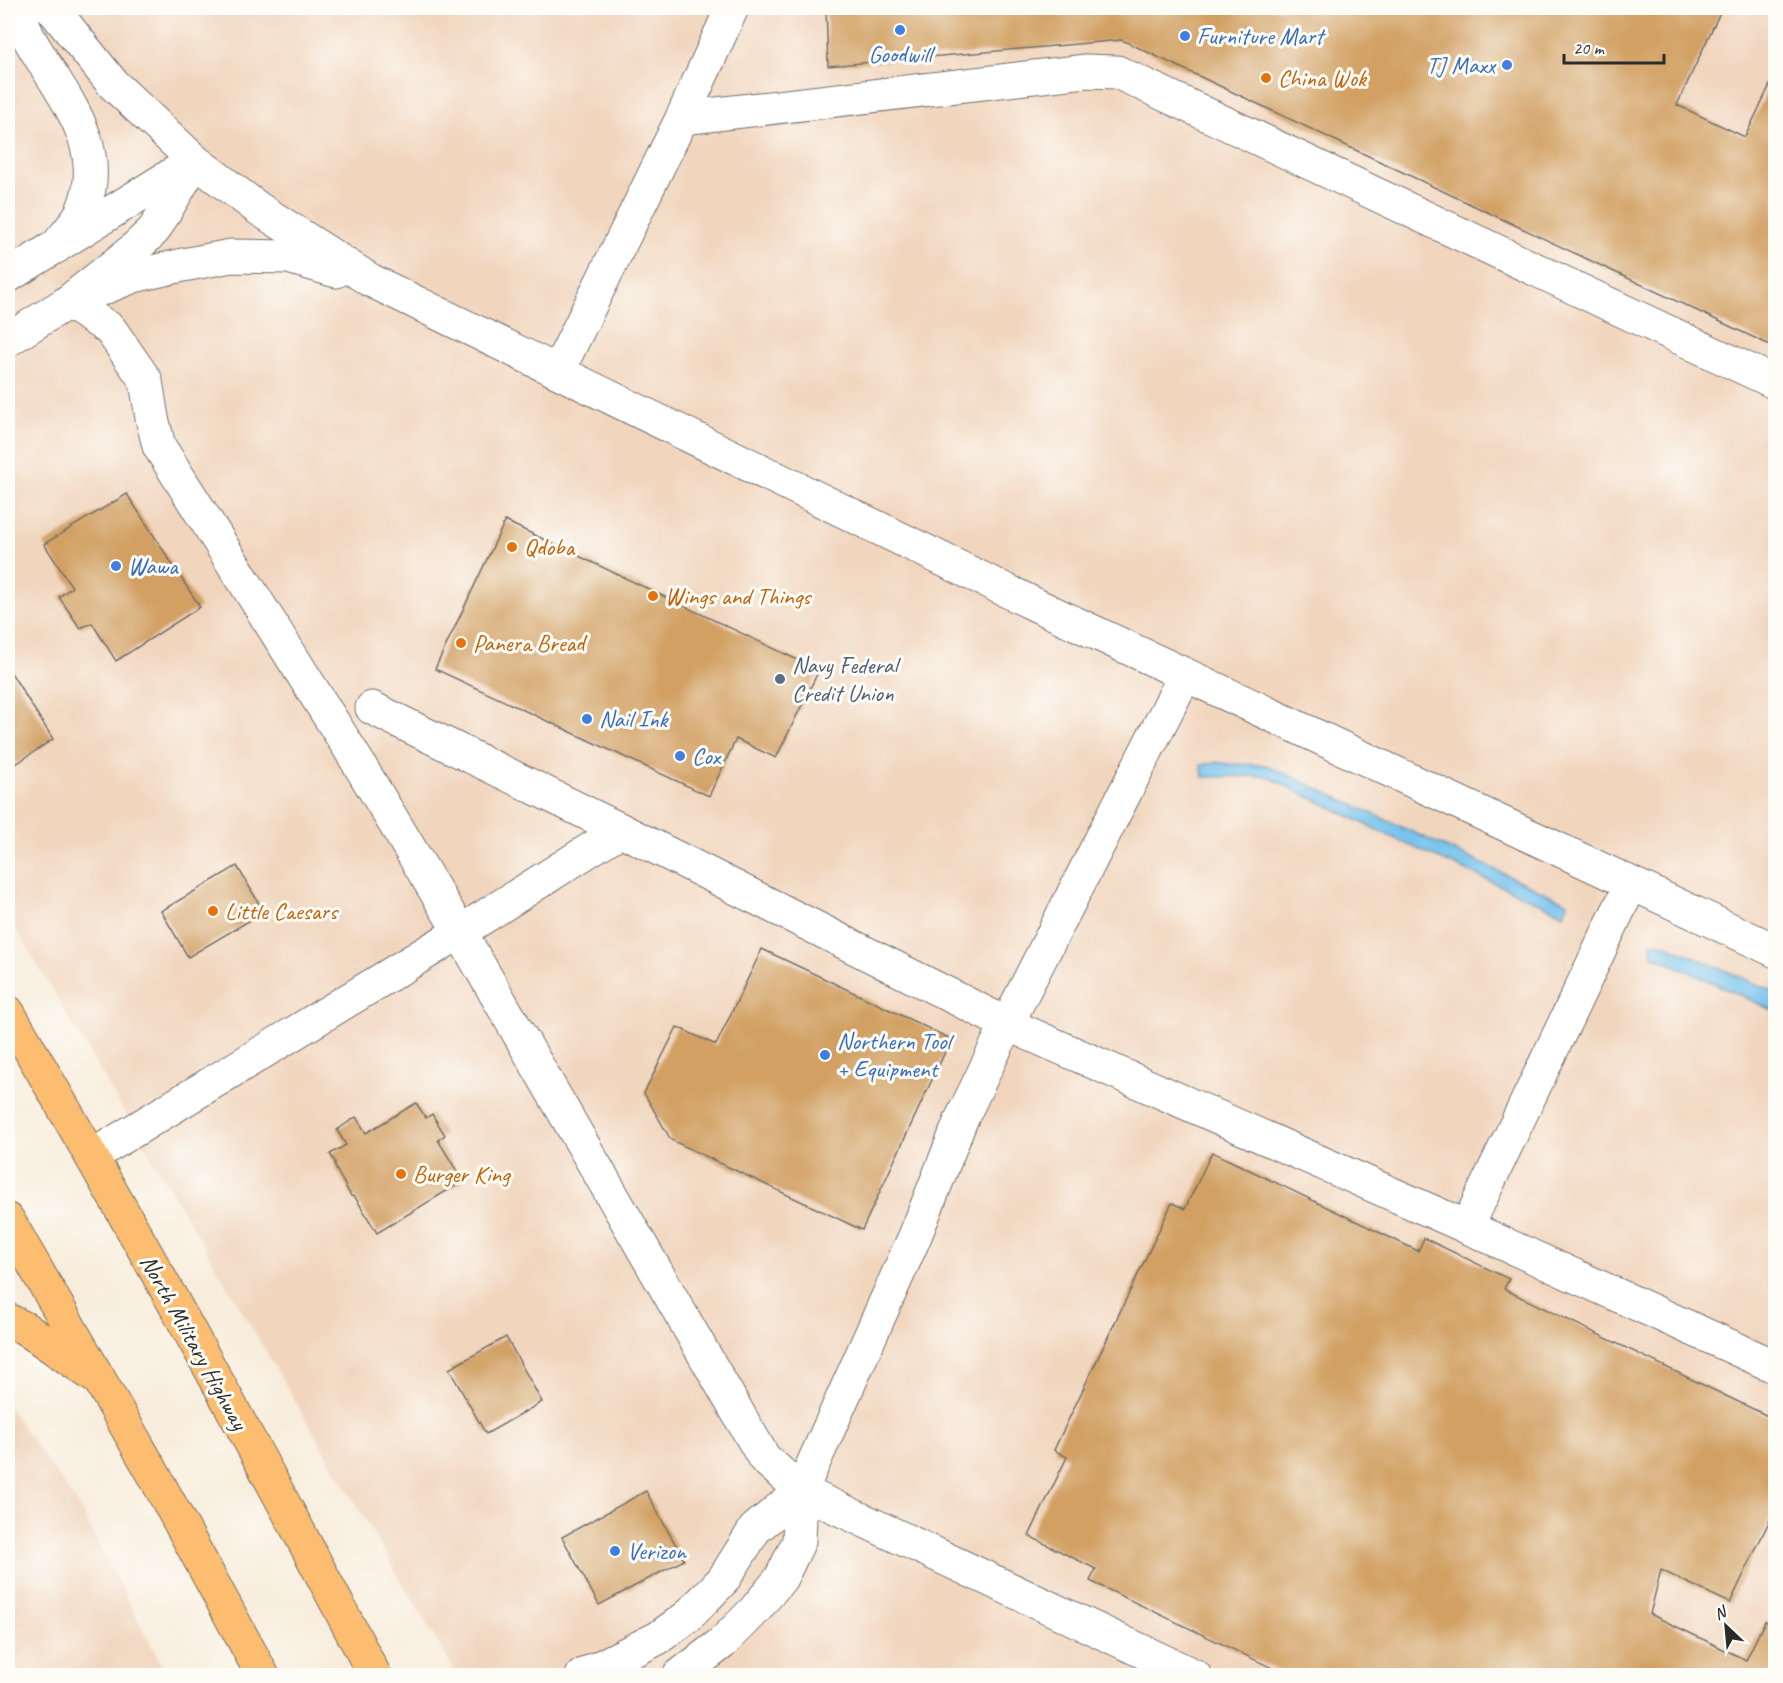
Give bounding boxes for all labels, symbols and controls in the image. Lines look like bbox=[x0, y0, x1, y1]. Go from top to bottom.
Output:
place label: Furniture Mart bbox=[1197, 21, 1326, 51]
marker: Goodwill bbox=[893, 23, 907, 37]
scale bar bbox=[1564, 27, 1664, 65]
marker: Furniture Mart bbox=[1178, 29, 1192, 43]
text: 20 m bbox=[1573, 37, 1606, 59]
place label: Goodwill bbox=[868, 39, 935, 69]
place label: TJ Maxx bbox=[1427, 50, 1497, 80]
marker: TJ Maxx bbox=[1500, 58, 1514, 72]
place label: China Wok bbox=[1278, 63, 1368, 93]
marker: China Wok bbox=[1259, 71, 1273, 85]
place label: Qdoba bbox=[524, 532, 575, 562]
marker: Qdoba bbox=[505, 540, 519, 554]
place label: Wawa bbox=[128, 551, 179, 581]
marker: Wawa bbox=[109, 559, 123, 573]
place label: Wings and Things bbox=[665, 581, 812, 611]
marker: Wings and Things bbox=[646, 589, 660, 603]
place label: Panera Bread bbox=[473, 628, 588, 658]
marker: Panera Bread bbox=[454, 636, 468, 650]
place label: Navy Federal Credit Union bbox=[792, 650, 901, 708]
marker: Navy Federal Credit Union bbox=[773, 672, 787, 686]
place label: Nail Ink bbox=[599, 704, 670, 734]
marker: Nail Ink bbox=[580, 712, 594, 726]
place label: Cox bbox=[692, 741, 722, 771]
marker: Cox bbox=[673, 749, 687, 763]
place label: Little Caesars bbox=[225, 896, 339, 926]
marker: Little Caesars bbox=[206, 904, 220, 918]
place label: Northern Tool + Equipment bbox=[837, 1026, 954, 1084]
marker: Northern Tool + Equipment bbox=[818, 1048, 832, 1062]
place label: Burger King bbox=[413, 1159, 512, 1189]
marker: Burger King bbox=[394, 1167, 408, 1181]
street label: North Military Highway bbox=[134, 1249, 255, 1436]
place label: Verizon bbox=[627, 1536, 687, 1566]
marker: Verizon bbox=[608, 1544, 622, 1558]
north arrow bbox=[1696, 1596, 1756, 1656]
text: N bbox=[1711, 1601, 1731, 1625]

